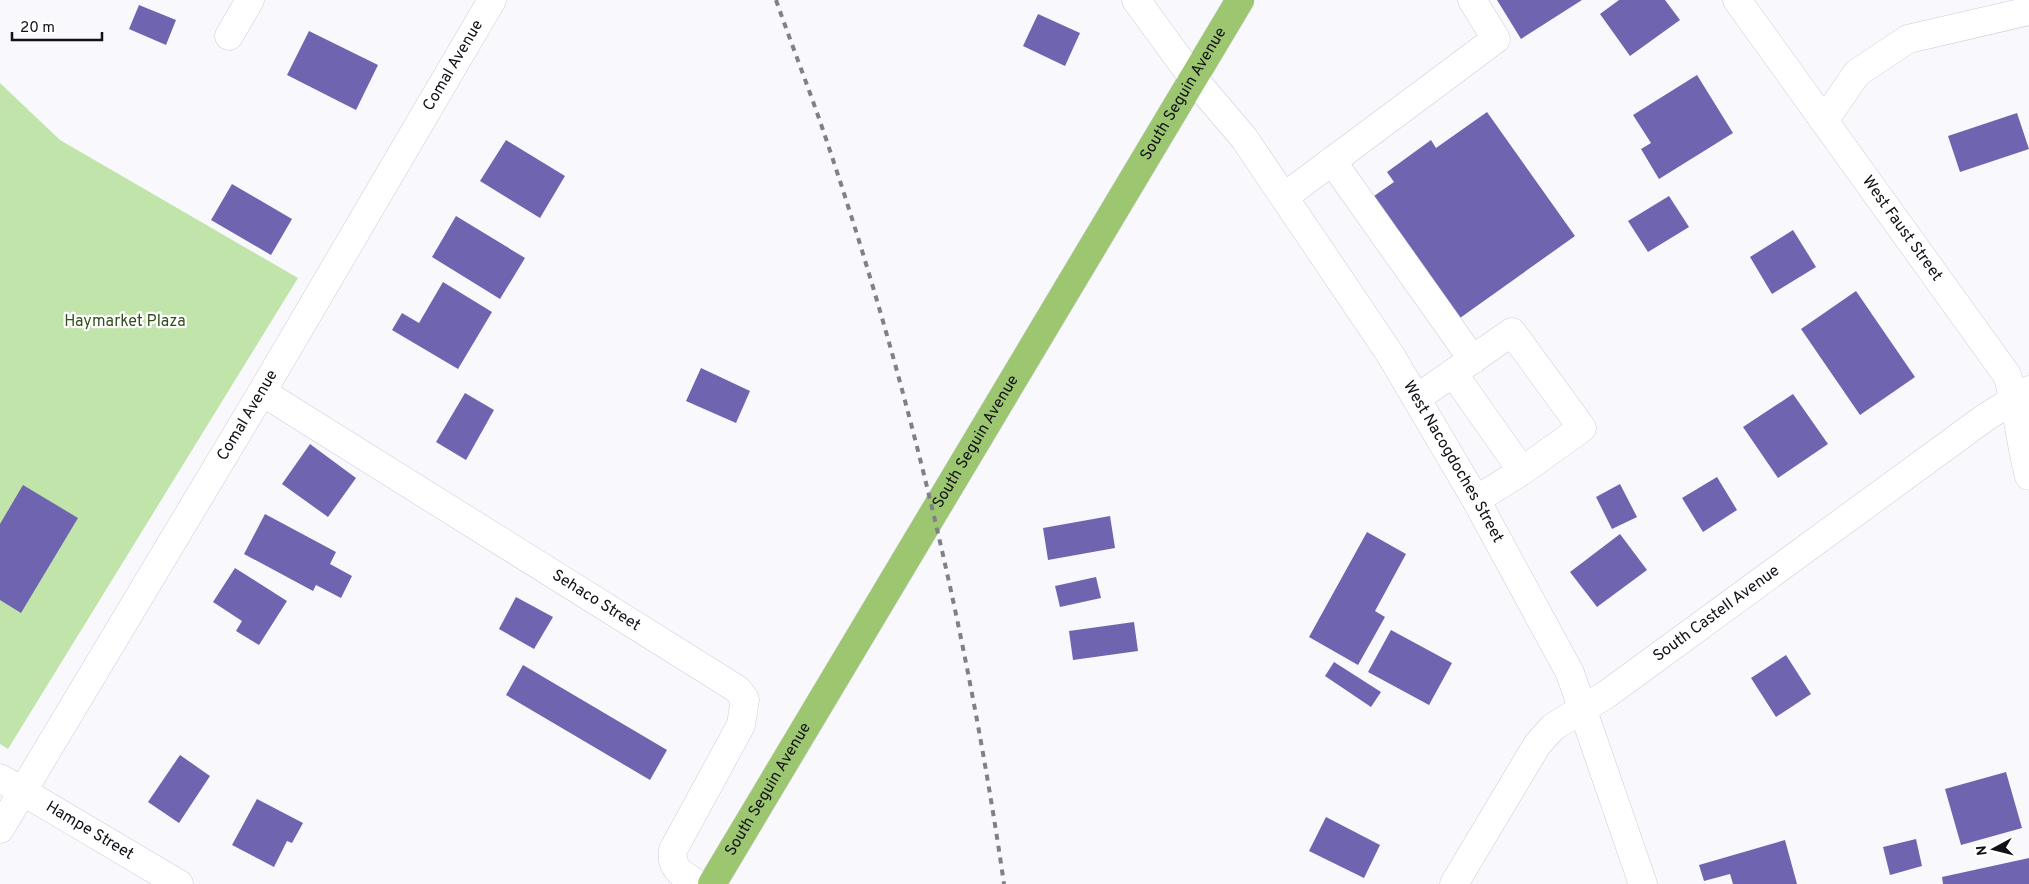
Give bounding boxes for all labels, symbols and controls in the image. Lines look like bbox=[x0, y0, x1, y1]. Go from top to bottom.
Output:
scale bar bbox=[12, 10, 102, 42]
street label: Comal Avenue bbox=[419, 16, 488, 115]
text: 20 m bbox=[20, 19, 55, 38]
street label: South Seguin Avenue bbox=[1136, 24, 1231, 164]
street label: West Faust Street bbox=[1857, 172, 1946, 286]
park label: Haymarket Plaza bbox=[64, 312, 186, 332]
street label: Comal Avenue bbox=[213, 367, 283, 465]
street label: South Seguin Avenue bbox=[929, 372, 1024, 512]
street label: West Nacogdoches Street bbox=[1398, 377, 1507, 546]
street label: South Castell Avenue bbox=[1650, 561, 1784, 667]
street label: Sehaco Street bbox=[548, 566, 644, 636]
street label: South Seguin Avenue bbox=[721, 719, 816, 860]
street label: Hampe Street bbox=[42, 797, 137, 865]
north arrow bbox=[1969, 824, 2019, 874]
text: N bbox=[1974, 844, 1992, 856]

